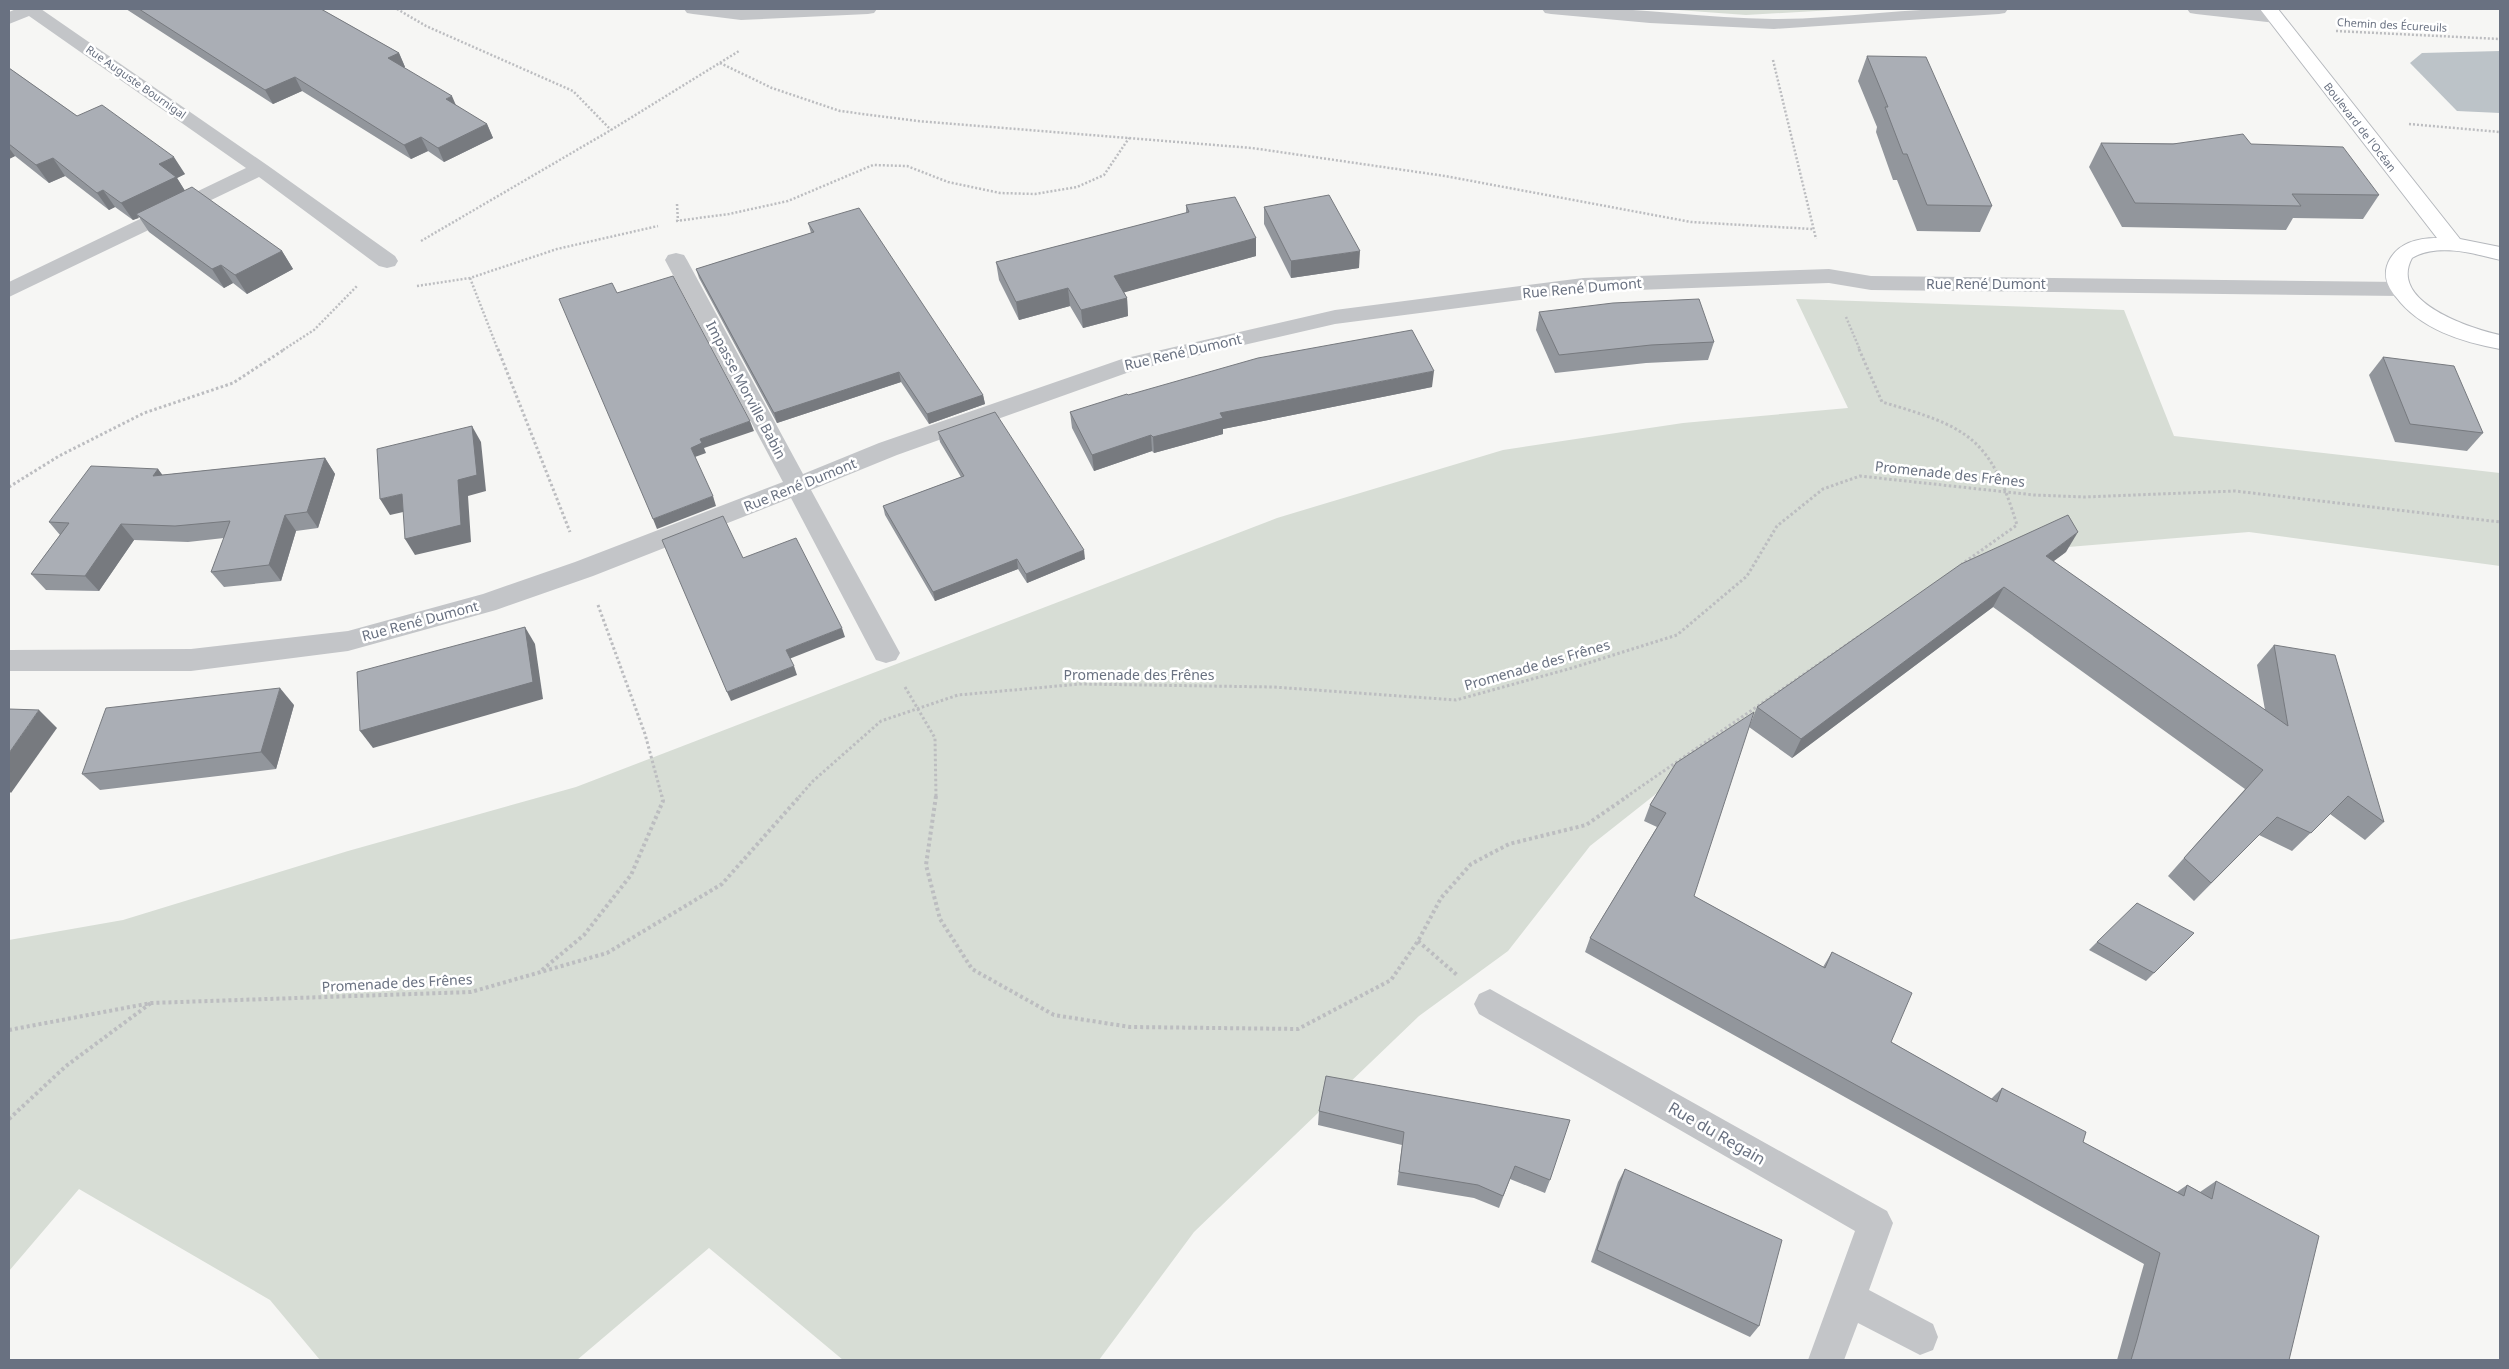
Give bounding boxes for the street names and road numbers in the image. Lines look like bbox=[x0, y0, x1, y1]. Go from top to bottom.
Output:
street label: Chemin des Écureuils bbox=[2337, 14, 2447, 35]
street label: Rue Auguste Bournigal bbox=[83, 41, 189, 122]
street label: Boulevard de l'Océan bbox=[2321, 79, 2400, 174]
street label: Rue René Dumont bbox=[1521, 273, 1642, 302]
street label: Rue René Dumont bbox=[1926, 274, 2046, 293]
street label: Impasse Morville Babin bbox=[702, 318, 791, 462]
street label: Rue René Dumont bbox=[1122, 329, 1243, 374]
street label: Rue René Dumont bbox=[741, 453, 859, 516]
street label: Promenade des Frênes bbox=[1874, 456, 2026, 491]
street label: Rue René Dumont bbox=[360, 596, 480, 645]
street label: Promenade des Frênes bbox=[1462, 635, 1612, 694]
street label: Promenade des Frênes bbox=[1064, 665, 1215, 684]
street label: Promenade des Frênes bbox=[321, 969, 473, 996]
street label: Rue du Regain bbox=[1664, 1096, 1770, 1170]

